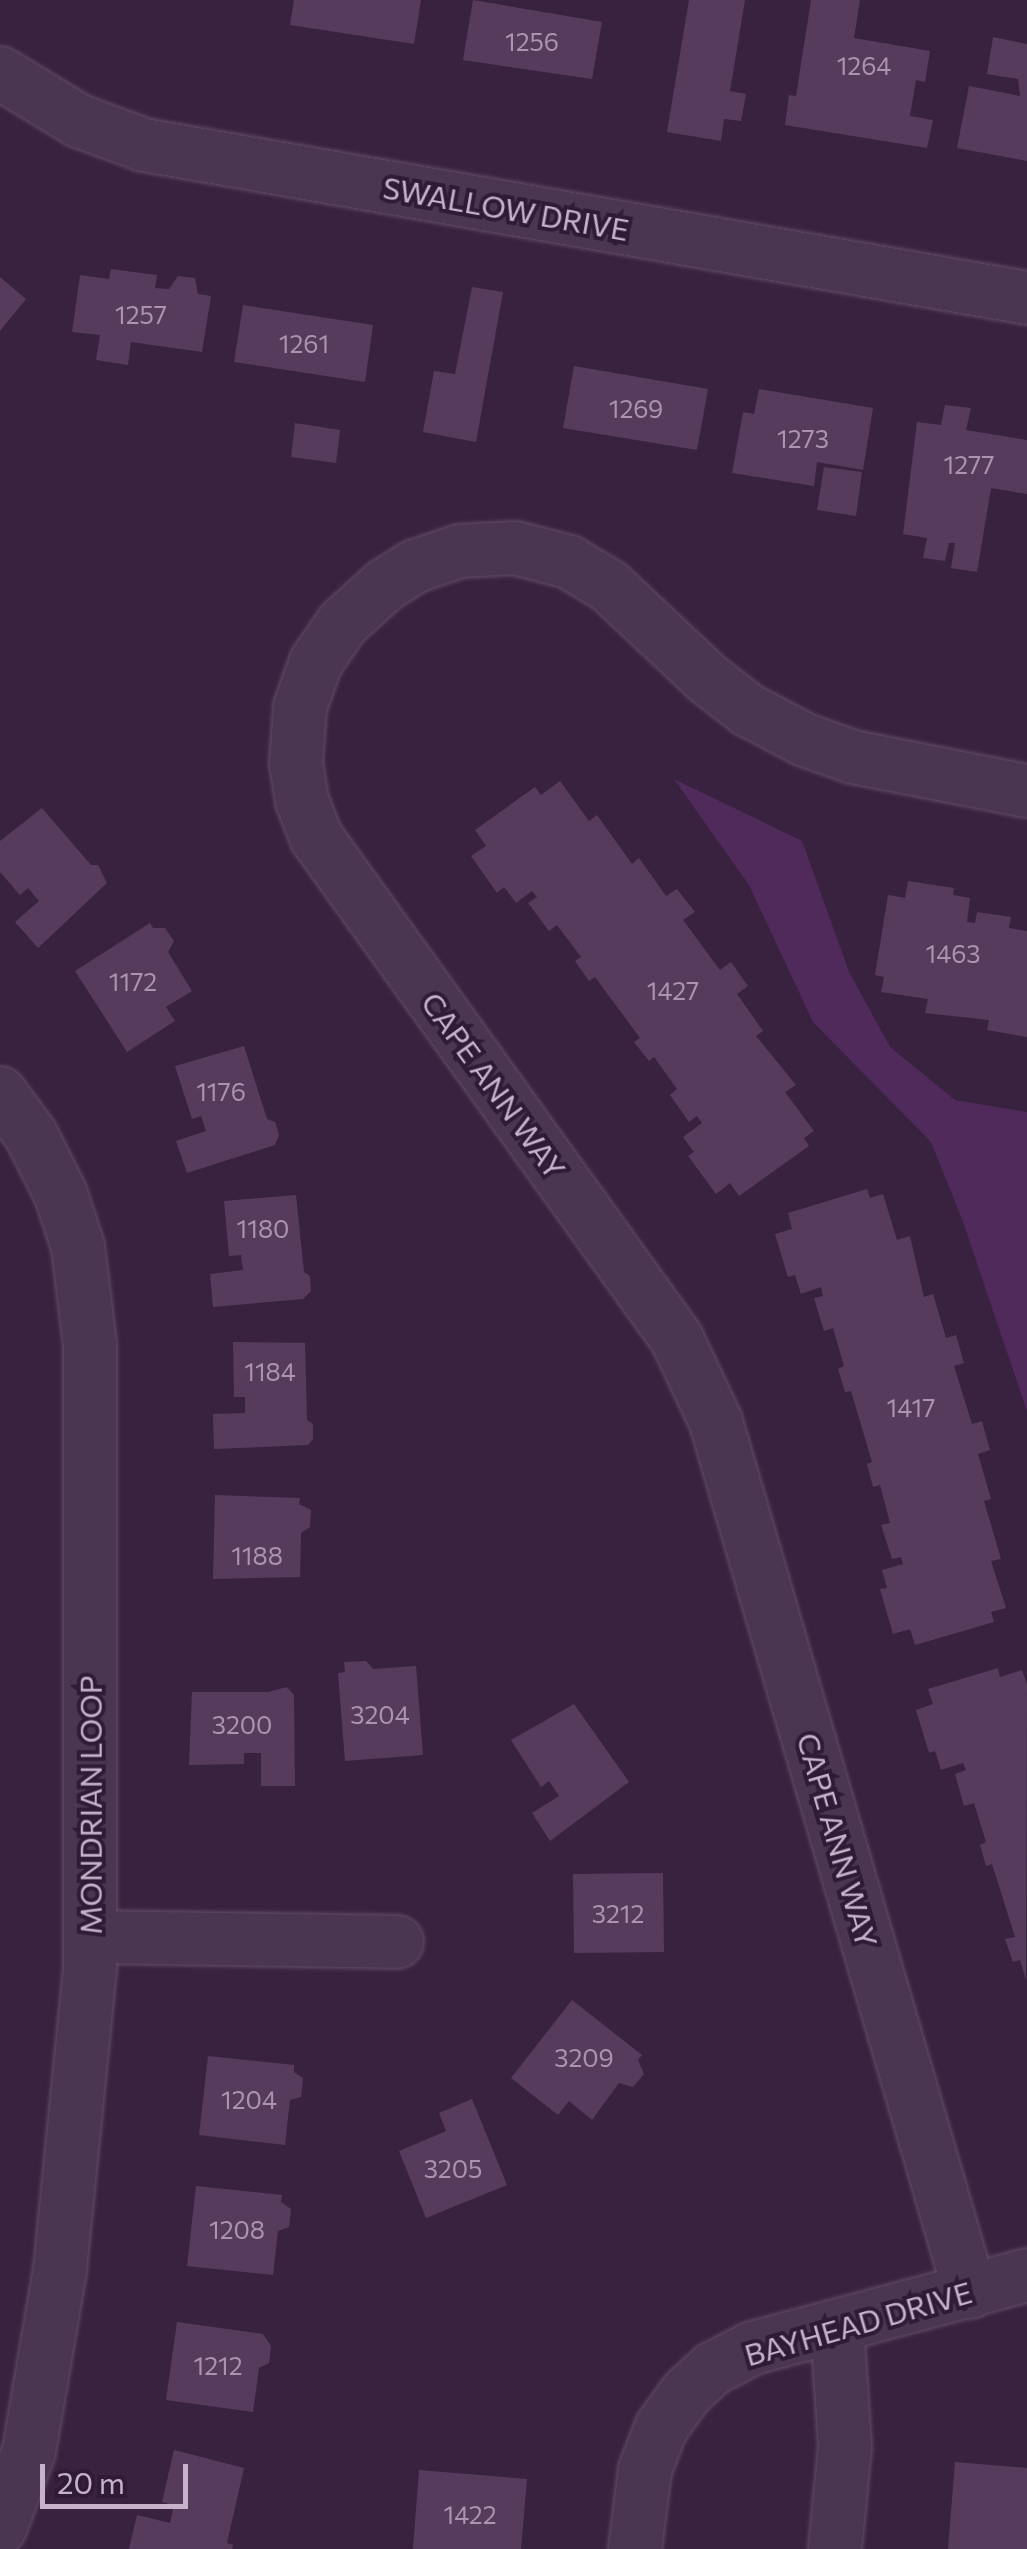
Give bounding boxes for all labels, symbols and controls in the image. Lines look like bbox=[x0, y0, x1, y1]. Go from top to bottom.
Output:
house number: 1256 bbox=[505, 26, 559, 56]
house number: 1264 bbox=[837, 50, 891, 80]
street label: SWALLOW DRIVE bbox=[380, 169, 632, 247]
house number: 1257 bbox=[115, 299, 167, 329]
house number: 1261 bbox=[279, 328, 329, 358]
house number: 1269 bbox=[609, 393, 663, 423]
house number: 1273 bbox=[777, 423, 829, 453]
house number: 1277 bbox=[944, 449, 994, 479]
house number: 1463 bbox=[925, 938, 981, 968]
house number: 1172 bbox=[109, 966, 157, 996]
house number: 1427 bbox=[647, 975, 699, 1005]
street label: CAPE ANN WAY bbox=[414, 985, 574, 1185]
house number: 1176 bbox=[196, 1076, 246, 1106]
house number: 1180 bbox=[237, 1213, 289, 1243]
house number: 1184 bbox=[244, 1356, 296, 1386]
house number: 1417 bbox=[887, 1392, 935, 1422]
house number: 1188 bbox=[231, 1540, 283, 1570]
street label: MONDRIAN LOOP bbox=[72, 1675, 108, 1935]
house number: 3204 bbox=[350, 1699, 410, 1729]
house number: 3200 bbox=[212, 1709, 272, 1739]
street label: CAPE ANN WAY bbox=[790, 1729, 886, 1951]
house number: 3212 bbox=[592, 1898, 644, 1928]
house number: 3209 bbox=[554, 2042, 614, 2072]
house number: 1204 bbox=[221, 2084, 277, 2114]
house number: 3205 bbox=[424, 2153, 482, 2183]
house number: 1208 bbox=[209, 2214, 265, 2244]
street label: BAYHEAD DRIVE bbox=[740, 2273, 976, 2373]
house number: 1212 bbox=[193, 2350, 243, 2380]
scale bar bbox=[45, 2444, 192, 2506]
text: 20 m bbox=[57, 2463, 125, 2500]
house number: 1422 bbox=[443, 2499, 497, 2529]

